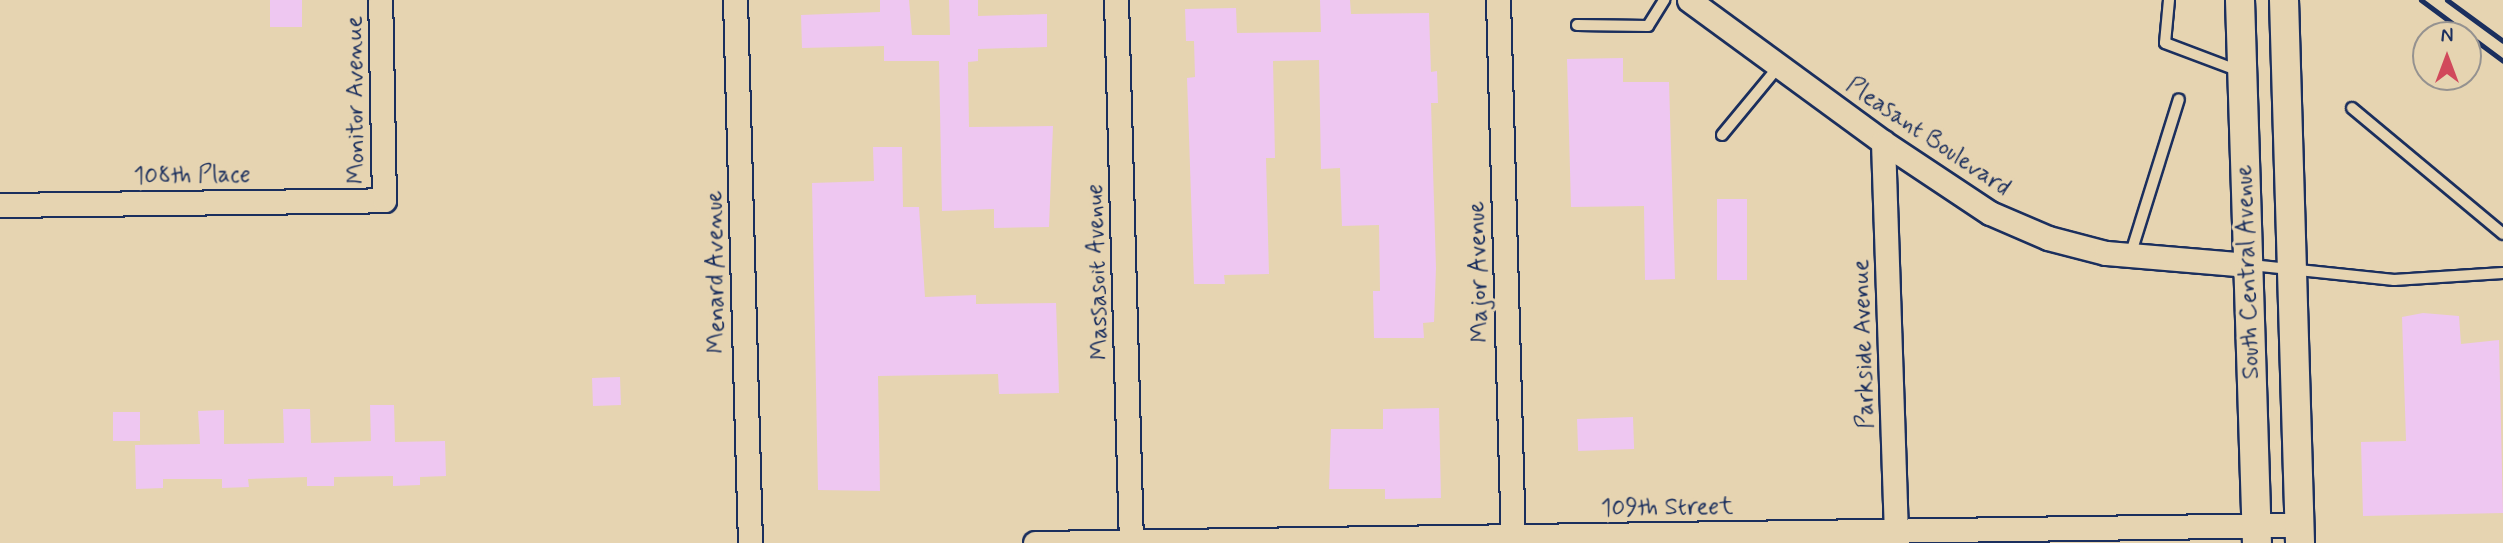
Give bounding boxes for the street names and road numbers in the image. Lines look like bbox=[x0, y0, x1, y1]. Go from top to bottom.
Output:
street label: Monitor Avenue bbox=[340, 19, 372, 181]
street label: Pleasant Boulevard bbox=[1841, 72, 2015, 202]
street label: 108th Place bbox=[133, 161, 251, 191]
street label: South Central Avenue bbox=[2230, 161, 2266, 383]
street label: Massasoit Avenue bbox=[1080, 181, 1116, 363]
street label: Menard Avenue bbox=[700, 191, 732, 353]
street label: Major Avenue bbox=[1462, 199, 1496, 345]
street label: Parkside Avenue bbox=[1847, 259, 1881, 429]
street label: 109th Street bbox=[1601, 492, 1733, 524]

